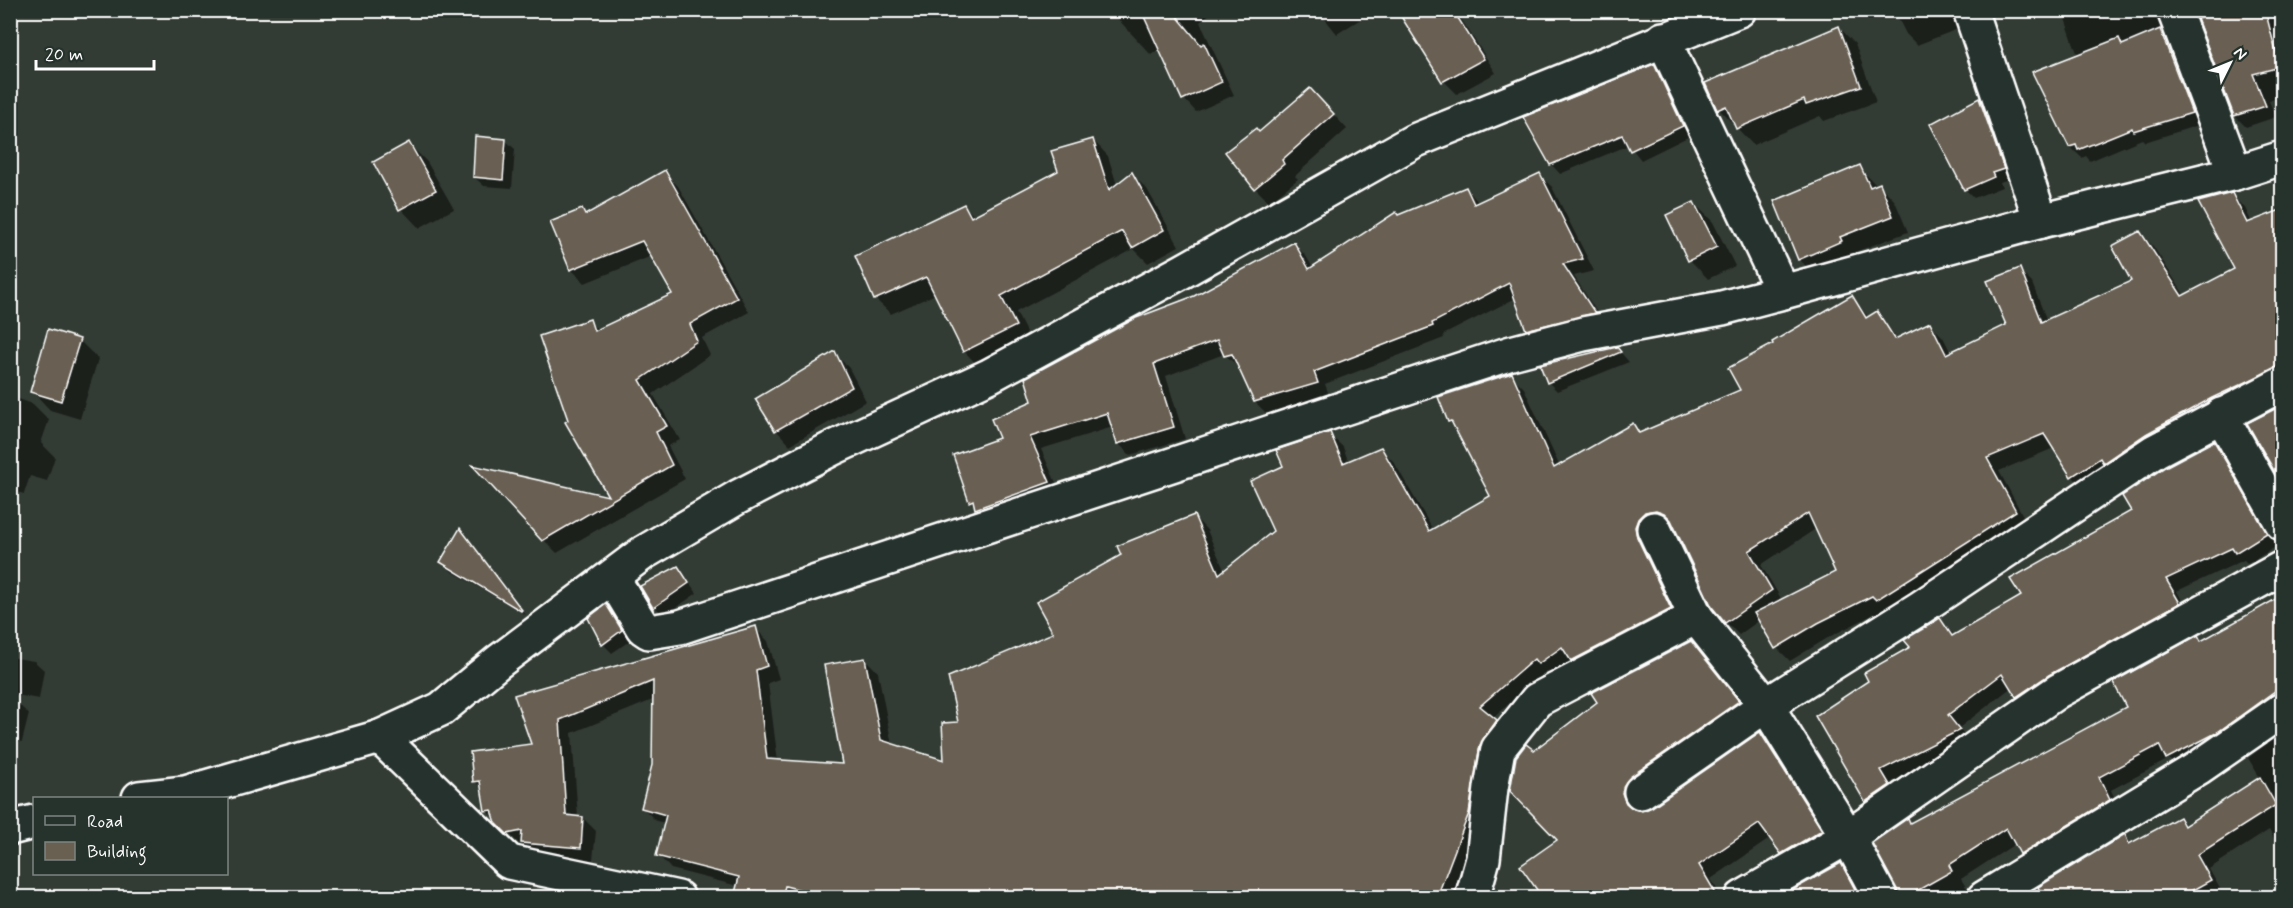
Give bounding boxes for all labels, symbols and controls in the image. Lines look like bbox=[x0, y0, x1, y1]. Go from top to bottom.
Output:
scale bar bbox=[36, 33, 154, 71]
north arrow bbox=[2200, 33, 2260, 93]
text: 20 m bbox=[45, 43, 83, 67]
text: N bbox=[2229, 43, 2251, 65]
legend bbox=[33, 797, 228, 875]
text: Road bbox=[87, 810, 123, 834]
text: Building bbox=[87, 840, 147, 866]

